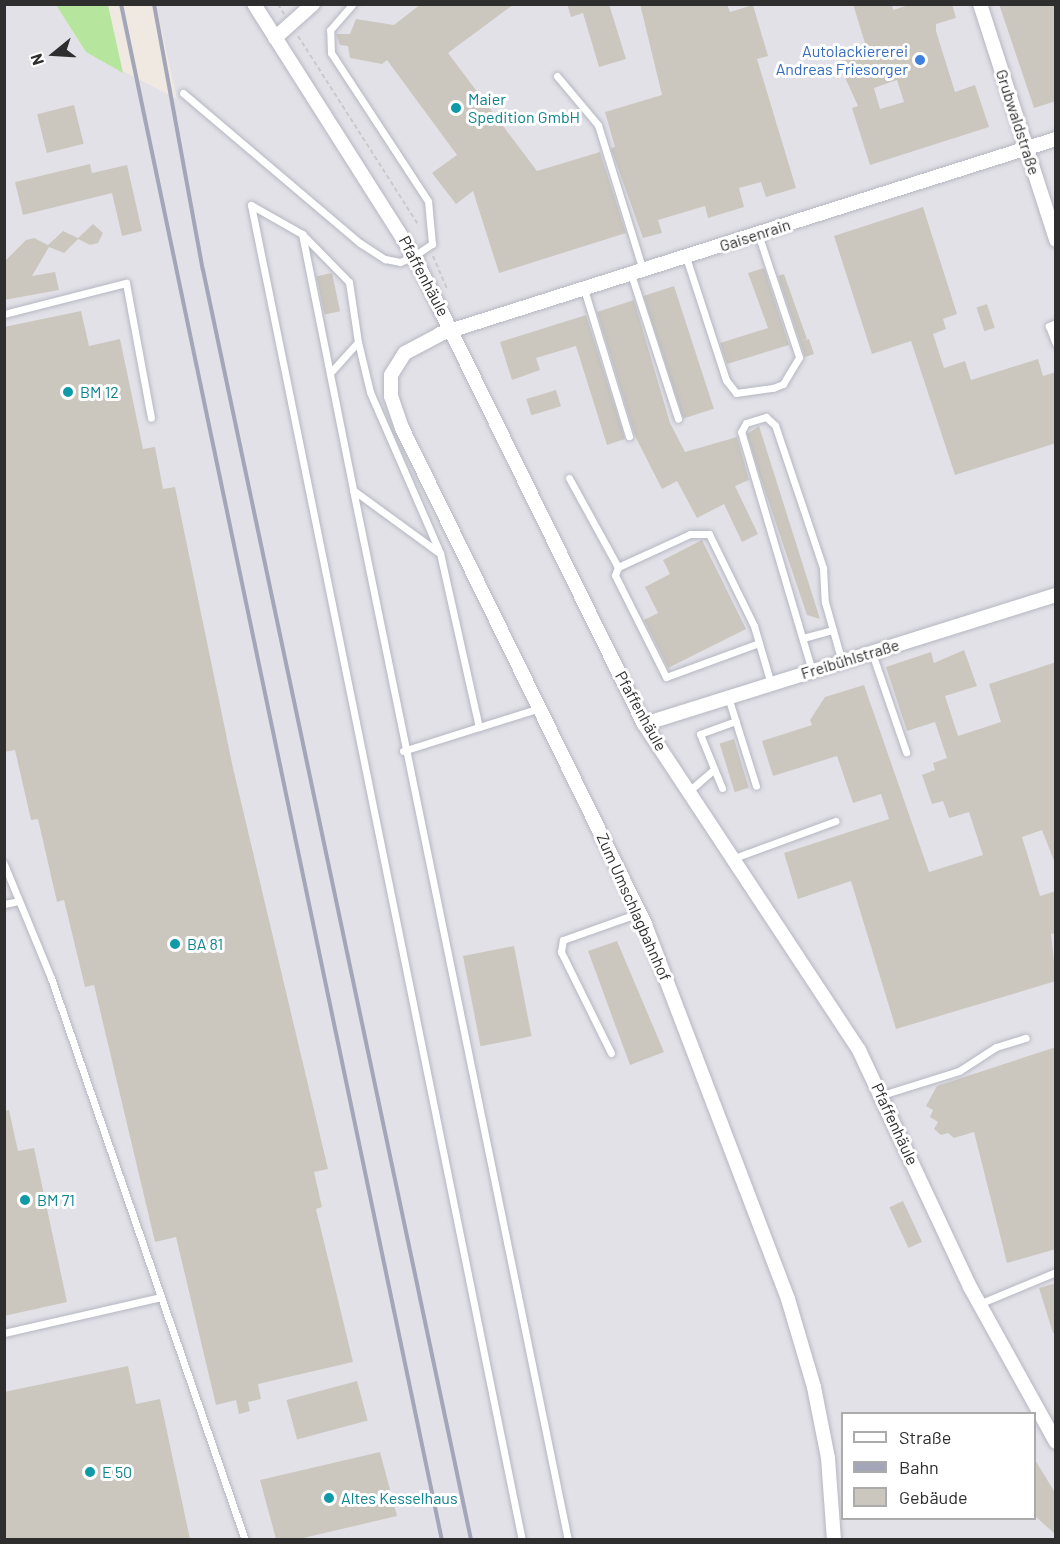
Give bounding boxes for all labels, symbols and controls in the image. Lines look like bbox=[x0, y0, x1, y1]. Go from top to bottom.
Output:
north arrow bbox=[24, 24, 84, 84]
place label: Autolackiererei Andreas Friesorger bbox=[776, 41, 908, 79]
text: N bbox=[26, 52, 47, 68]
marker: Autolackiererei Andreas Friesorger bbox=[913, 53, 927, 67]
street label: Grubwaldstraße bbox=[992, 67, 1044, 177]
place label: Maier Spedition GmbH bbox=[468, 89, 580, 127]
marker: Maier Spedition GmbH bbox=[449, 101, 463, 115]
street label: Gaisenrain bbox=[717, 215, 793, 255]
street label: Pfaffenhäule bbox=[395, 232, 453, 320]
place label: BM 12 bbox=[80, 382, 119, 402]
marker: BM 12 bbox=[61, 385, 75, 399]
street label: Freibühlstraße bbox=[799, 635, 901, 683]
street label: Pfaffenhäule bbox=[611, 668, 671, 754]
street label: Zum Umschlagbahnhof bbox=[593, 830, 675, 984]
place label: BA 81 bbox=[187, 934, 223, 954]
marker: BA 81 bbox=[168, 937, 182, 951]
street label: Pfaffenhäule bbox=[868, 1080, 922, 1168]
place label: BM 71 bbox=[37, 1190, 75, 1210]
marker: BM 71 bbox=[18, 1193, 32, 1207]
legend bbox=[841, 1412, 1036, 1520]
text: Straße bbox=[899, 1426, 951, 1448]
text: Bahn bbox=[899, 1456, 939, 1478]
place label: E 50 bbox=[102, 1462, 132, 1482]
marker: E 50 bbox=[83, 1465, 97, 1479]
text: Gebäude bbox=[899, 1486, 968, 1508]
place label: Altes Kesselhaus bbox=[341, 1488, 458, 1508]
marker: Altes Kesselhaus bbox=[322, 1491, 336, 1505]

